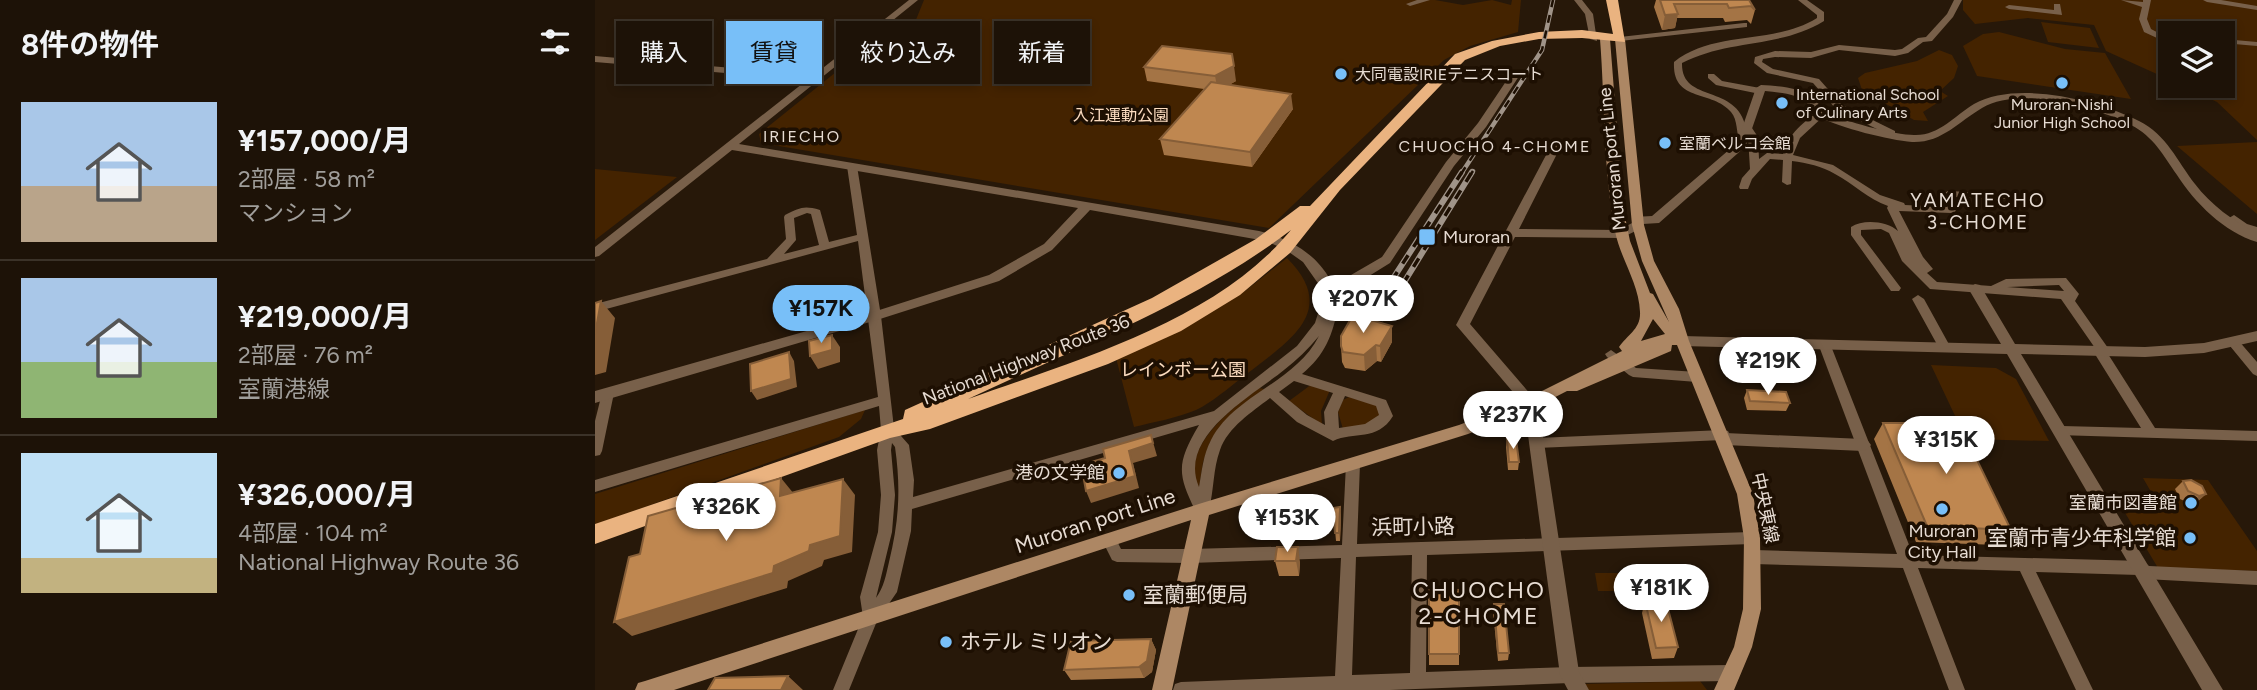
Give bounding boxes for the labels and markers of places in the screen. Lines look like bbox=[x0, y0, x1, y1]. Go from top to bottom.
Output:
place label: 大同電設IRIEテニスコート bbox=[1355, 65, 1543, 84]
marker: 大同電設IRIEテニスコート bbox=[1333, 66, 1349, 82]
marker: Muroran-Nishi Junior High School bbox=[2054, 75, 2070, 91]
place label: International School of Culinary Arts bbox=[1796, 85, 1940, 122]
marker: International School of Culinary Arts bbox=[1774, 95, 1790, 111]
place label: Muroran-Nishi Junior High School bbox=[1994, 95, 2130, 132]
place label: 室蘭ベルコ会館 bbox=[1679, 134, 1791, 153]
marker: 室蘭ベルコ会館 bbox=[1657, 135, 1673, 151]
place label: Muroran bbox=[1443, 226, 1510, 248]
marker: Muroran bbox=[1417, 227, 1437, 247]
pin: ¥207K bbox=[1314, 276, 1412, 335]
pin: ¥157K bbox=[772, 286, 870, 345]
pin: ¥219K bbox=[1719, 338, 1817, 397]
pin: ¥237K bbox=[1464, 392, 1562, 451]
pin: ¥315K bbox=[1897, 416, 1995, 476]
place label: 港の文学館 bbox=[1015, 462, 1105, 484]
marker: 港の文学館 bbox=[1111, 465, 1127, 481]
pin: ¥326K bbox=[677, 484, 775, 543]
place label: 室蘭市図書館 bbox=[2069, 492, 2177, 514]
pin: ¥153K bbox=[1238, 494, 1336, 554]
marker: 室蘭市図書館 bbox=[2183, 495, 2199, 511]
marker: Muroran City Hall bbox=[1934, 501, 1950, 517]
place label: Muroran City Hall bbox=[1908, 520, 1976, 563]
place label: 室蘭市青少年科学館 bbox=[1987, 525, 2176, 550]
marker: 室蘭市青少年科学館 bbox=[2182, 530, 2198, 546]
pin: ¥181K bbox=[1612, 564, 1710, 624]
place label: 室蘭郵便局 bbox=[1143, 582, 1248, 607]
marker: 室蘭郵便局 bbox=[1121, 587, 1137, 603]
place label: ホテル ミリオン bbox=[960, 629, 1112, 654]
marker: ホテル ミリオン bbox=[938, 634, 954, 650]

